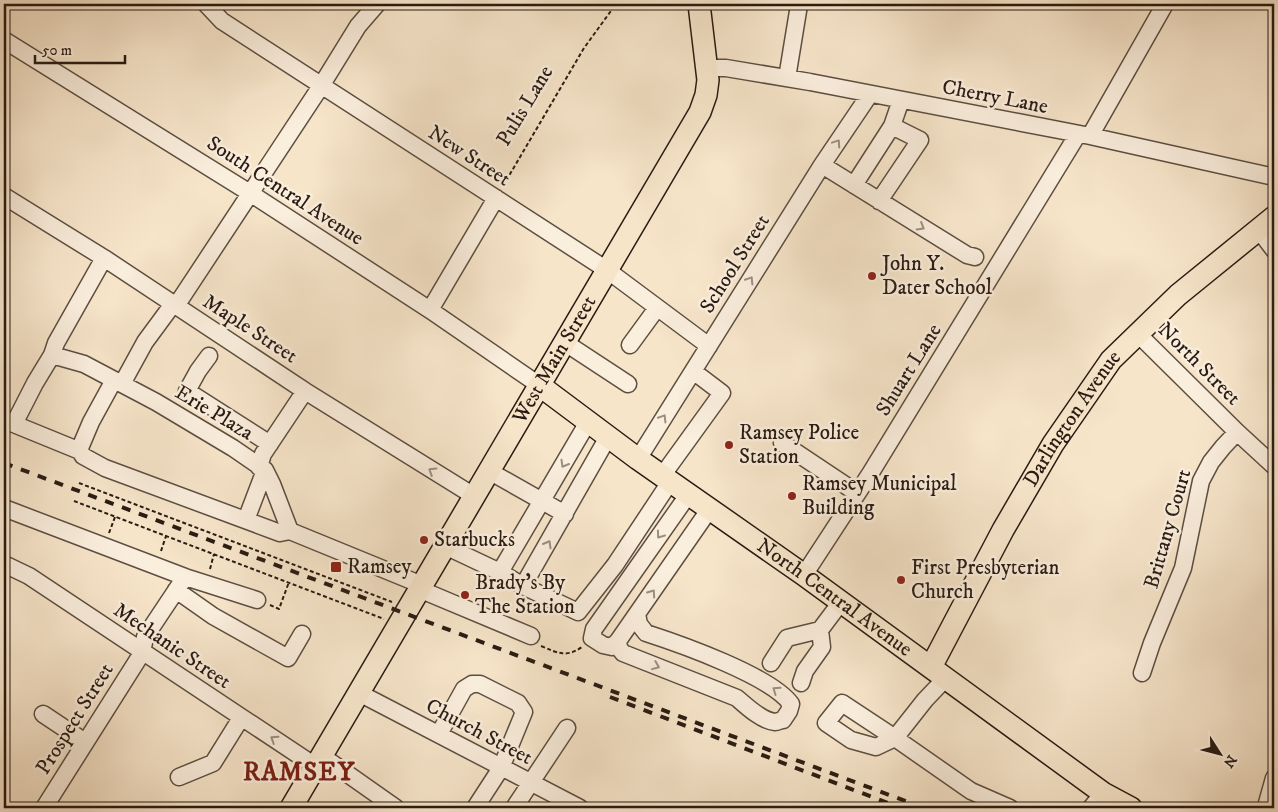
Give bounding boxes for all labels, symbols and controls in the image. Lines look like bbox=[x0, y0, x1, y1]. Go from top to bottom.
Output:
scale bar bbox=[35, 32, 125, 64]
text: 50 m bbox=[42, 41, 72, 60]
street label: Pulis Lane bbox=[491, 61, 559, 151]
street label: Cherry Lane bbox=[940, 74, 1050, 120]
street label: New Street bbox=[423, 120, 515, 192]
street label: South Central Avenue bbox=[202, 131, 369, 252]
one-way arrow bbox=[831, 139, 840, 149]
street label: School Street bbox=[694, 209, 776, 318]
one-way arrow bbox=[916, 220, 925, 230]
place label: John Y. Dater School bbox=[880, 251, 993, 301]
marker: John Y. Dater School bbox=[866, 270, 878, 282]
one-way arrow bbox=[744, 276, 753, 286]
street label: Maple Street bbox=[198, 289, 302, 369]
street label: West Main Street bbox=[506, 291, 602, 429]
street label: North Street bbox=[1152, 317, 1246, 411]
street label: Shuart Lane bbox=[871, 319, 948, 421]
street label: Darlington Avenue bbox=[1018, 344, 1127, 491]
street label: Erie Plaza bbox=[170, 380, 258, 446]
one-way arrow bbox=[657, 414, 667, 423]
place label: Ramsey Police Station bbox=[739, 420, 860, 470]
marker: Ramsey Police Station bbox=[723, 439, 735, 451]
one-way arrow bbox=[560, 459, 570, 468]
street label: Brittany Court bbox=[1139, 466, 1198, 592]
one-way arrow bbox=[429, 467, 438, 477]
place label: Ramsey Municipal Building bbox=[802, 471, 957, 521]
marker: Ramsey Municipal Building bbox=[786, 490, 798, 502]
place label: Starbucks bbox=[434, 527, 515, 553]
one-way arrow bbox=[657, 529, 666, 539]
street label: North Central Avenue bbox=[752, 533, 917, 663]
marker: Starbucks bbox=[418, 534, 430, 546]
one-way arrow bbox=[541, 540, 551, 549]
place label: Ramsey bbox=[347, 554, 412, 580]
place label: First Presbyterian Church bbox=[911, 555, 1059, 605]
marker: Ramsey bbox=[329, 560, 343, 574]
place label: Brady's By The Station bbox=[475, 570, 575, 620]
marker: First Presbyterian Church bbox=[895, 574, 907, 586]
marker: Brady's By The Station bbox=[459, 589, 471, 601]
one-way arrow bbox=[646, 589, 655, 598]
street label: Mechanic Street bbox=[108, 597, 236, 695]
street label: Prospect Street bbox=[30, 658, 120, 779]
one-way arrow bbox=[651, 660, 659, 670]
one-way arrow bbox=[772, 687, 782, 696]
street label: Church Street bbox=[421, 693, 537, 771]
north arrow bbox=[1196, 730, 1246, 780]
one-way arrow bbox=[270, 736, 280, 745]
text: N bbox=[1219, 751, 1240, 771]
district label: RAMSEY bbox=[243, 756, 356, 789]

